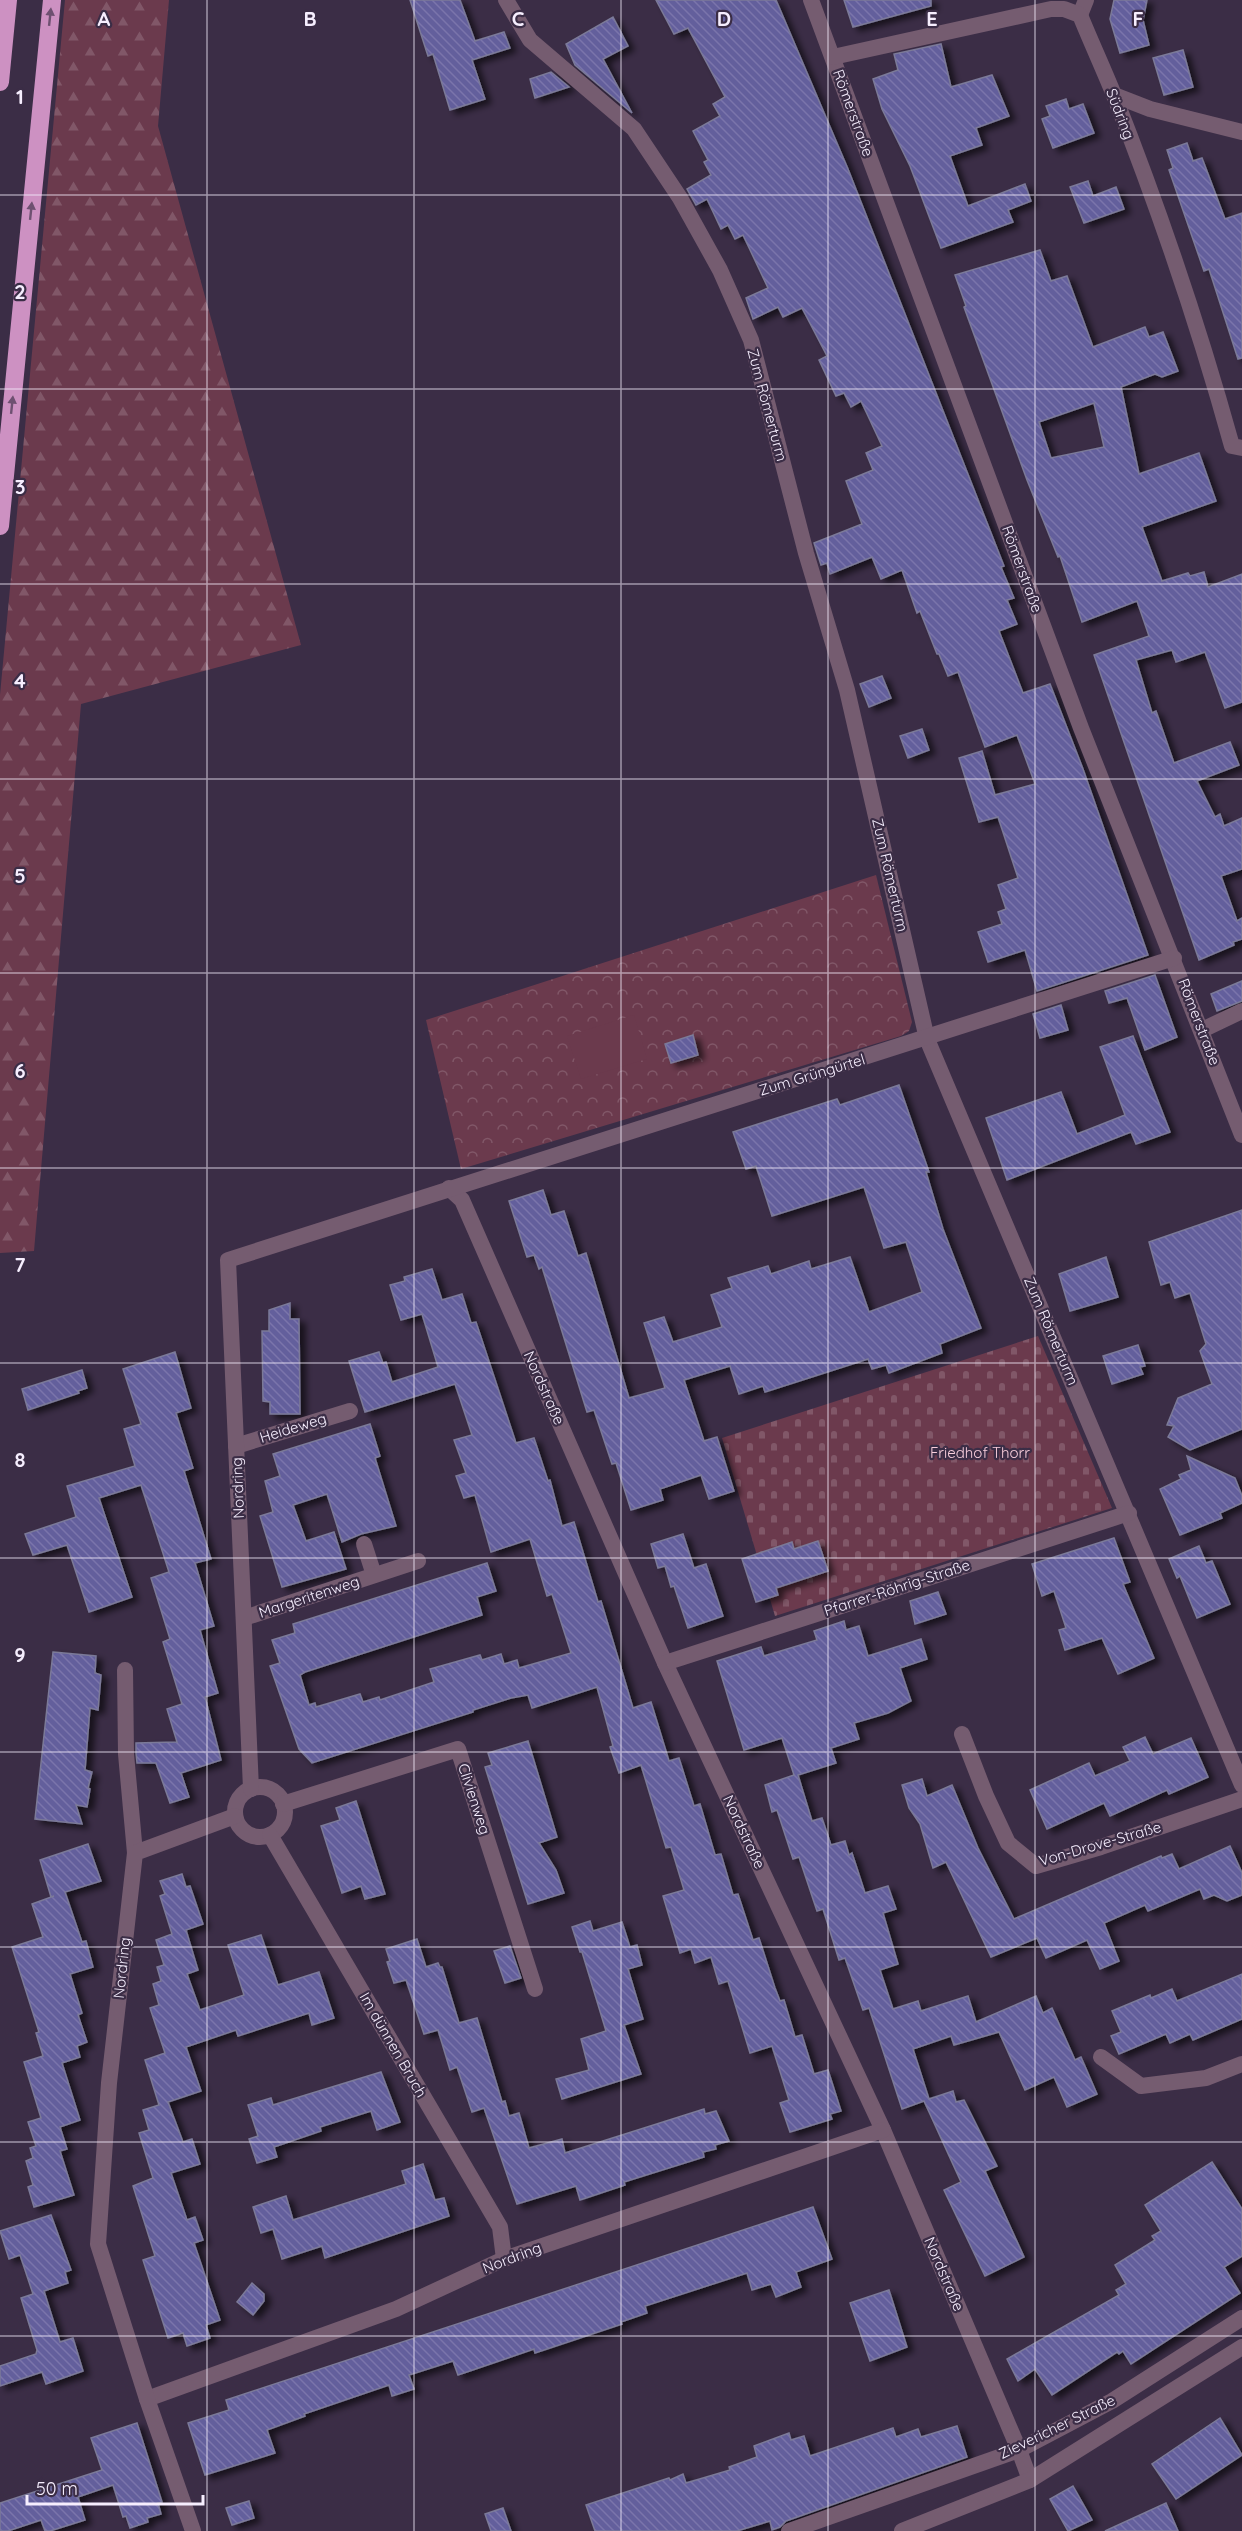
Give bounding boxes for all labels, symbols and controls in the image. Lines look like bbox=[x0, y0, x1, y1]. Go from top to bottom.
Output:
text: A bbox=[98, 6, 111, 31]
text: B bbox=[303, 6, 317, 31]
text: C bbox=[512, 6, 525, 31]
text: D bbox=[717, 6, 731, 31]
text: E bbox=[926, 6, 938, 31]
text: F bbox=[1132, 6, 1144, 31]
one-way arrow bbox=[45, 7, 55, 26]
street label: Römerstraße bbox=[829, 67, 878, 159]
text: 1 bbox=[16, 84, 24, 109]
street label: Südring bbox=[1102, 86, 1139, 142]
one-way arrow bbox=[26, 201, 36, 220]
text: 2 bbox=[14, 279, 26, 304]
street label: Zum Römerturm bbox=[743, 346, 792, 463]
one-way arrow bbox=[7, 395, 17, 414]
text: 3 bbox=[15, 474, 25, 499]
street label: Römerstraße bbox=[998, 523, 1047, 615]
text: 4 bbox=[14, 668, 26, 693]
street label: Zum Römerturm bbox=[868, 816, 913, 934]
text: 5 bbox=[14, 863, 26, 888]
street label: Römerstraße bbox=[1174, 976, 1225, 1068]
street label: Zum Grüngürtel bbox=[757, 1049, 867, 1100]
text: 6 bbox=[14, 1058, 26, 1083]
text: 7 bbox=[15, 1252, 26, 1277]
street label: Zum Römerturm bbox=[1020, 1274, 1083, 1388]
street label: Nordstraße bbox=[520, 1348, 569, 1428]
street label: Heideweg bbox=[257, 1408, 329, 1447]
park label: Friedhof Thorr bbox=[930, 1443, 1030, 1462]
text: 8 bbox=[15, 1447, 26, 1472]
street label: Nordring bbox=[227, 1457, 248, 1519]
street label: Pfarrer-Röhrig-Straße bbox=[821, 1555, 972, 1620]
street label: Margeritenweg bbox=[256, 1571, 362, 1622]
text: 9 bbox=[14, 1642, 26, 1667]
street label: Clivienweg bbox=[454, 1761, 495, 1837]
street label: Nordstraße bbox=[719, 1792, 770, 1872]
street label: Von-Drove-Straße bbox=[1036, 1817, 1163, 1870]
street label: Nordring bbox=[109, 1936, 134, 2000]
street label: Im dünnen Bruch bbox=[356, 1989, 431, 2101]
street label: Nordstraße bbox=[920, 2234, 969, 2314]
street label: Nordring bbox=[480, 2238, 544, 2277]
street label: Zievericher Straße bbox=[996, 2390, 1118, 2463]
scale bar bbox=[27, 2468, 202, 2506]
text: 50 m bbox=[36, 2477, 78, 2500]

